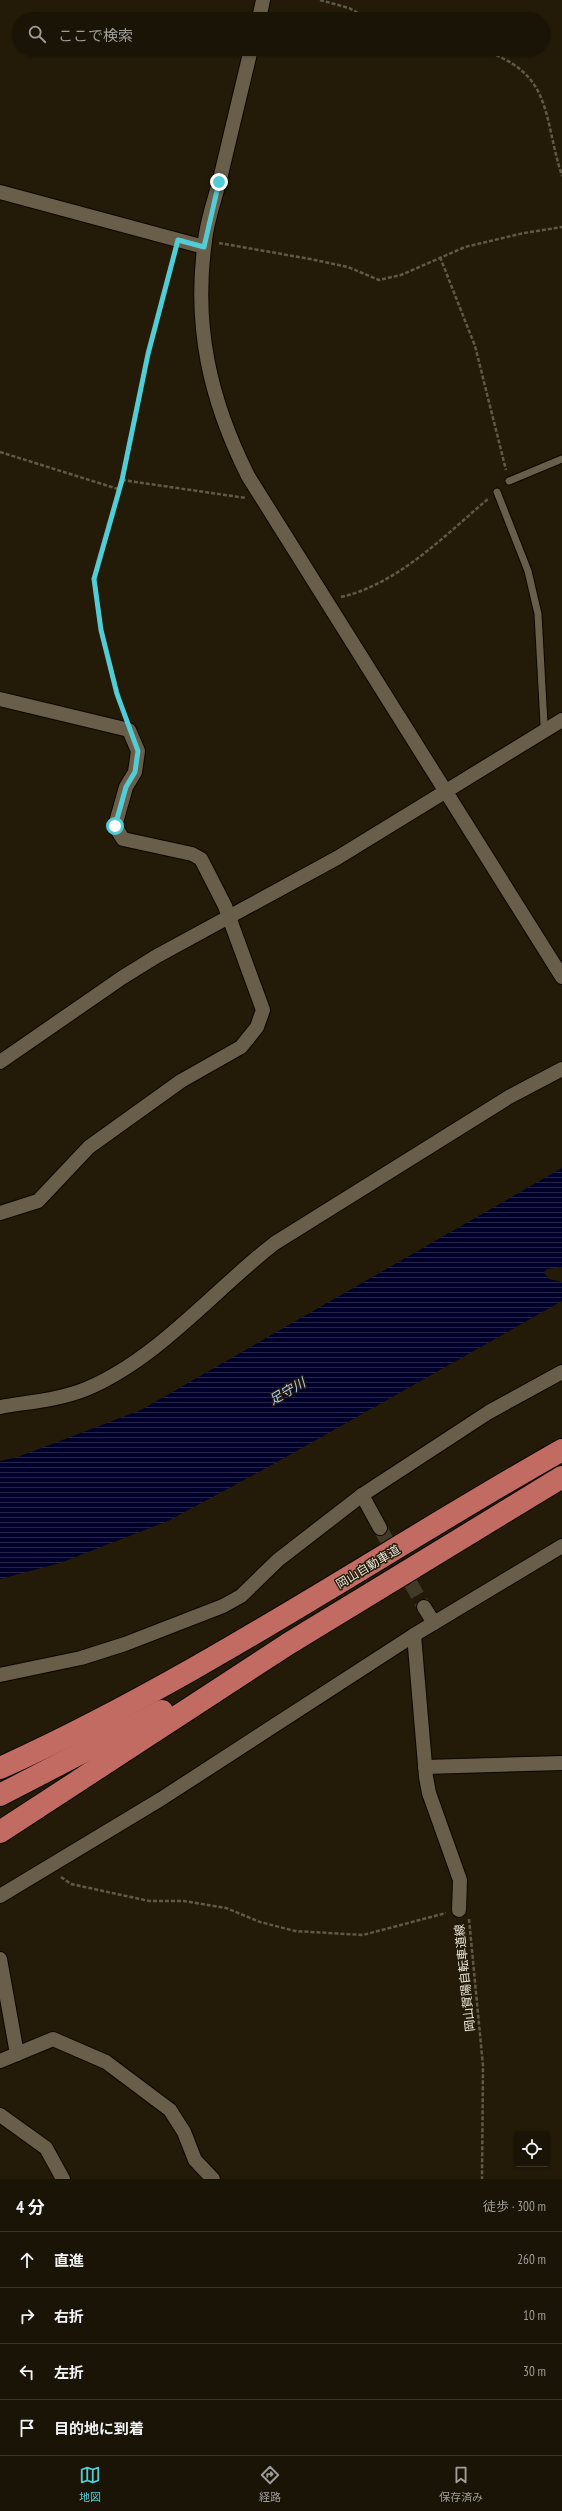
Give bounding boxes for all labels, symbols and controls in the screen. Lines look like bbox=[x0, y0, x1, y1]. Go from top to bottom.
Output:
search box bbox=[12, 12, 550, 56]
icon: search bbox=[26, 23, 48, 45]
text: ここで検索 bbox=[58, 26, 133, 45]
route end bbox=[210, 173, 228, 191]
route start bbox=[106, 817, 124, 835]
water label: 足守川 bbox=[266, 1373, 310, 1409]
street label: 岡山自動車道 bbox=[333, 1542, 402, 1592]
street label: 岡山賀陽自転車道線 bbox=[451, 1924, 478, 2033]
map controls bbox=[514, 2131, 550, 2167]
button: locate bbox=[514, 2131, 550, 2167]
text: 4 分 bbox=[16, 2196, 45, 2218]
text: 徒歩 · 300 m bbox=[483, 2198, 546, 2215]
icon: ahead bbox=[16, 2249, 38, 2271]
text: 直進 bbox=[54, 2251, 84, 2270]
text: 260 m bbox=[517, 2251, 546, 2268]
icon: right bbox=[16, 2305, 38, 2327]
text: 右折 bbox=[54, 2307, 84, 2326]
text: 10 m bbox=[523, 2307, 546, 2324]
icon: left bbox=[16, 2361, 38, 2383]
text: 左折 bbox=[54, 2363, 84, 2382]
text: 30 m bbox=[523, 2363, 546, 2380]
icon: arrive bbox=[16, 2417, 38, 2439]
text: 目的地に到着 bbox=[54, 2419, 144, 2438]
tab: 地図 bbox=[79, 2464, 101, 2504]
tab: 経路 bbox=[259, 2464, 281, 2504]
tab: 保存済み bbox=[439, 2464, 483, 2504]

